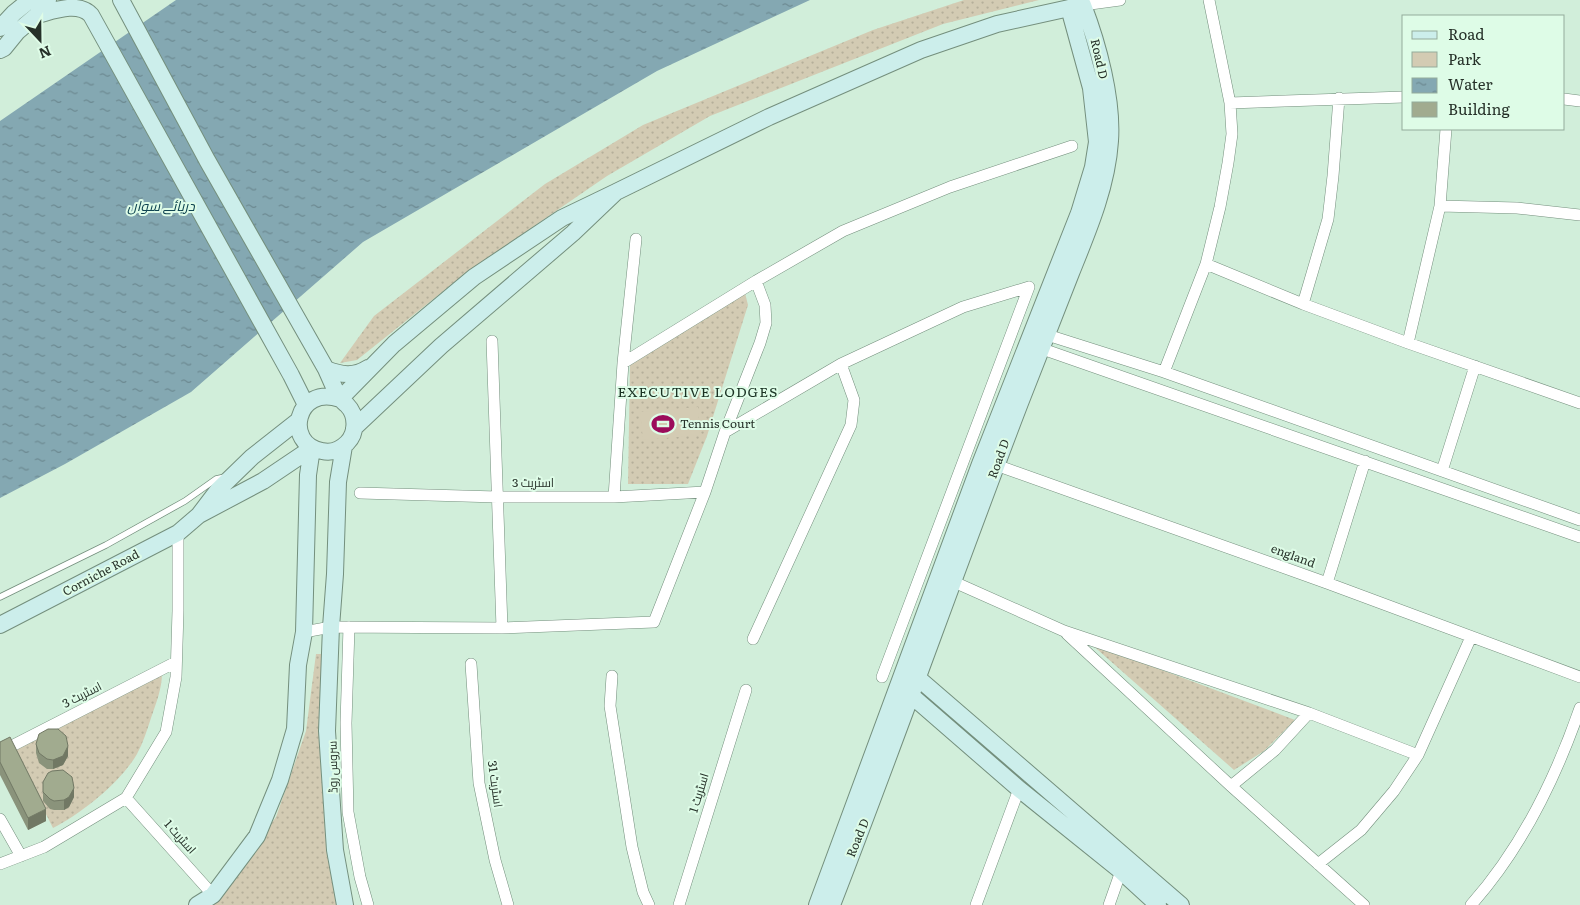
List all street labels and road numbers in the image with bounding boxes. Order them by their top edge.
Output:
street label: Road D [1087,37,1113,81]
street label: Road D [983,436,1013,481]
street label: اسٹریٹ 3 [512,473,554,491]
street label: england [1269,539,1319,572]
street label: Corniche Road [59,544,143,600]
street label: اسٹریٹ 3 [59,677,104,712]
street label: سروس روڈ [323,741,341,793]
street label: اسٹریٹ 31 [484,759,508,808]
street label: اسٹریٹ 1 [684,771,713,815]
street label: اسٹریٹ 1 [160,815,201,857]
street label: Road D [841,815,873,860]

